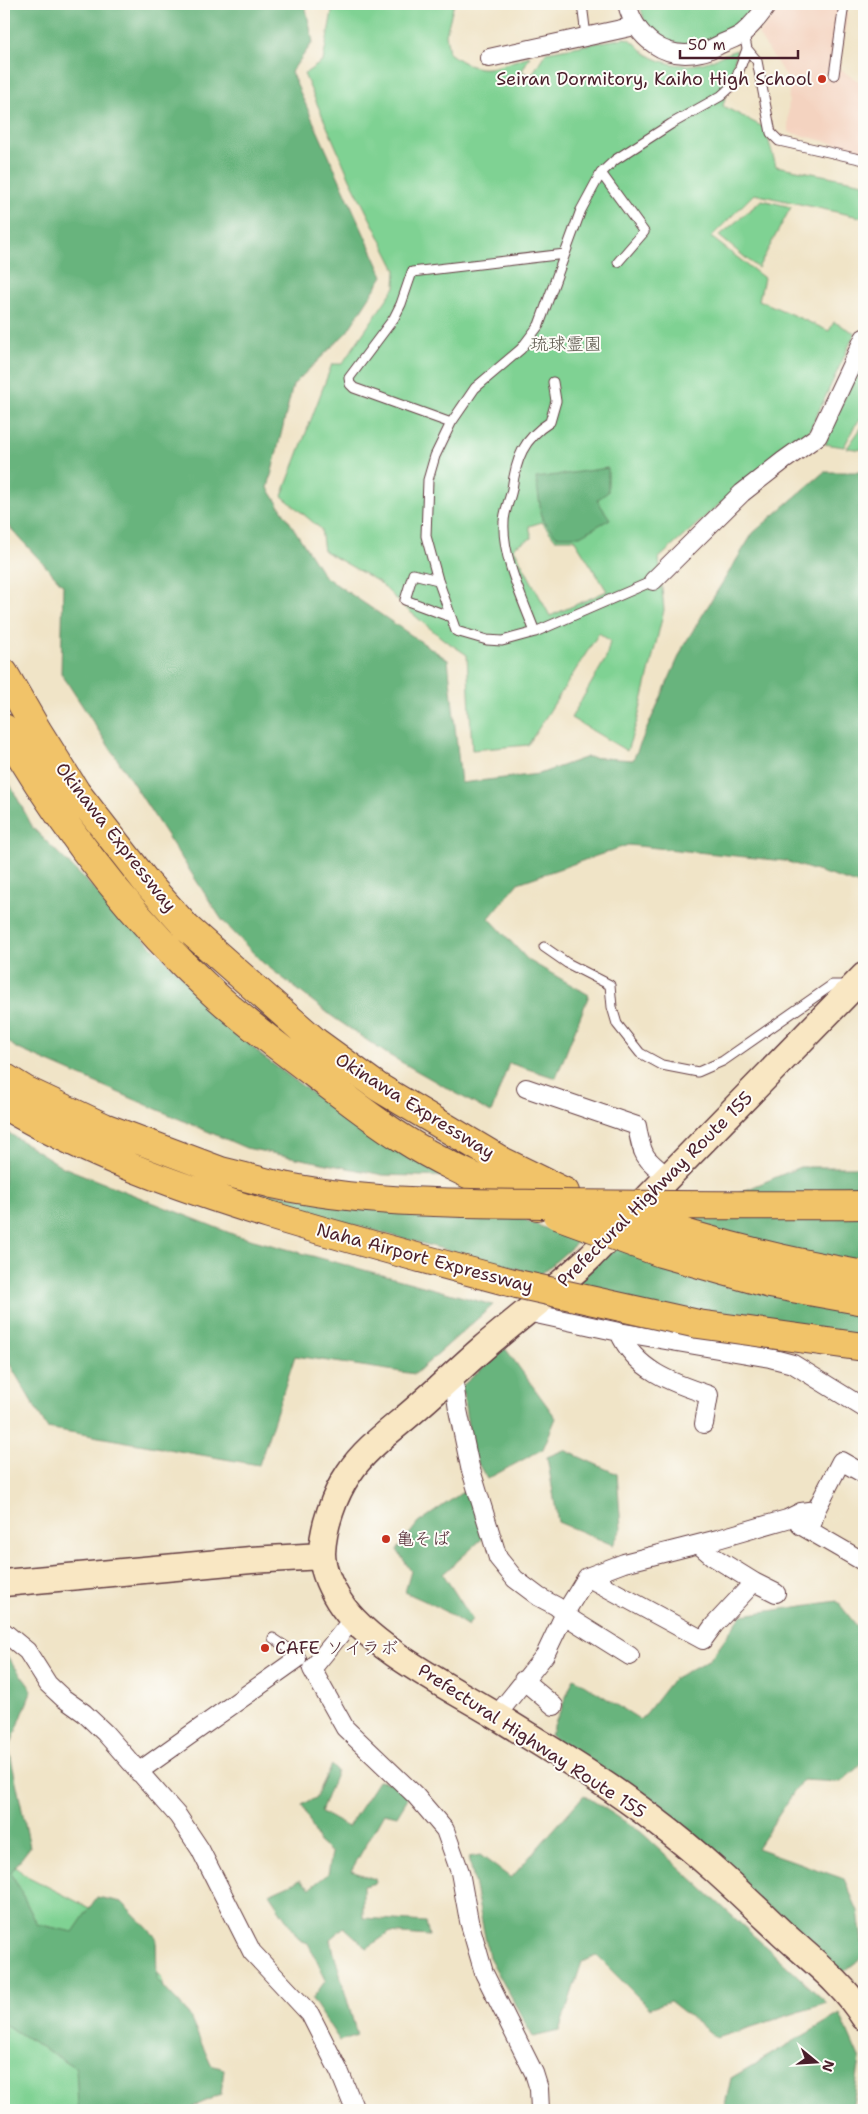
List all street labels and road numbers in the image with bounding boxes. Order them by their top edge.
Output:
street label: Okinawa Expressway [50,757,182,917]
street label: Okinawa Expressway [331,1047,499,1165]
street label: Prefectural Highway Route 155 [552,1086,758,1292]
street label: Naha Airport Expressway [314,1218,536,1298]
street label: Prefectural Highway Route 155 [413,1658,651,1824]

